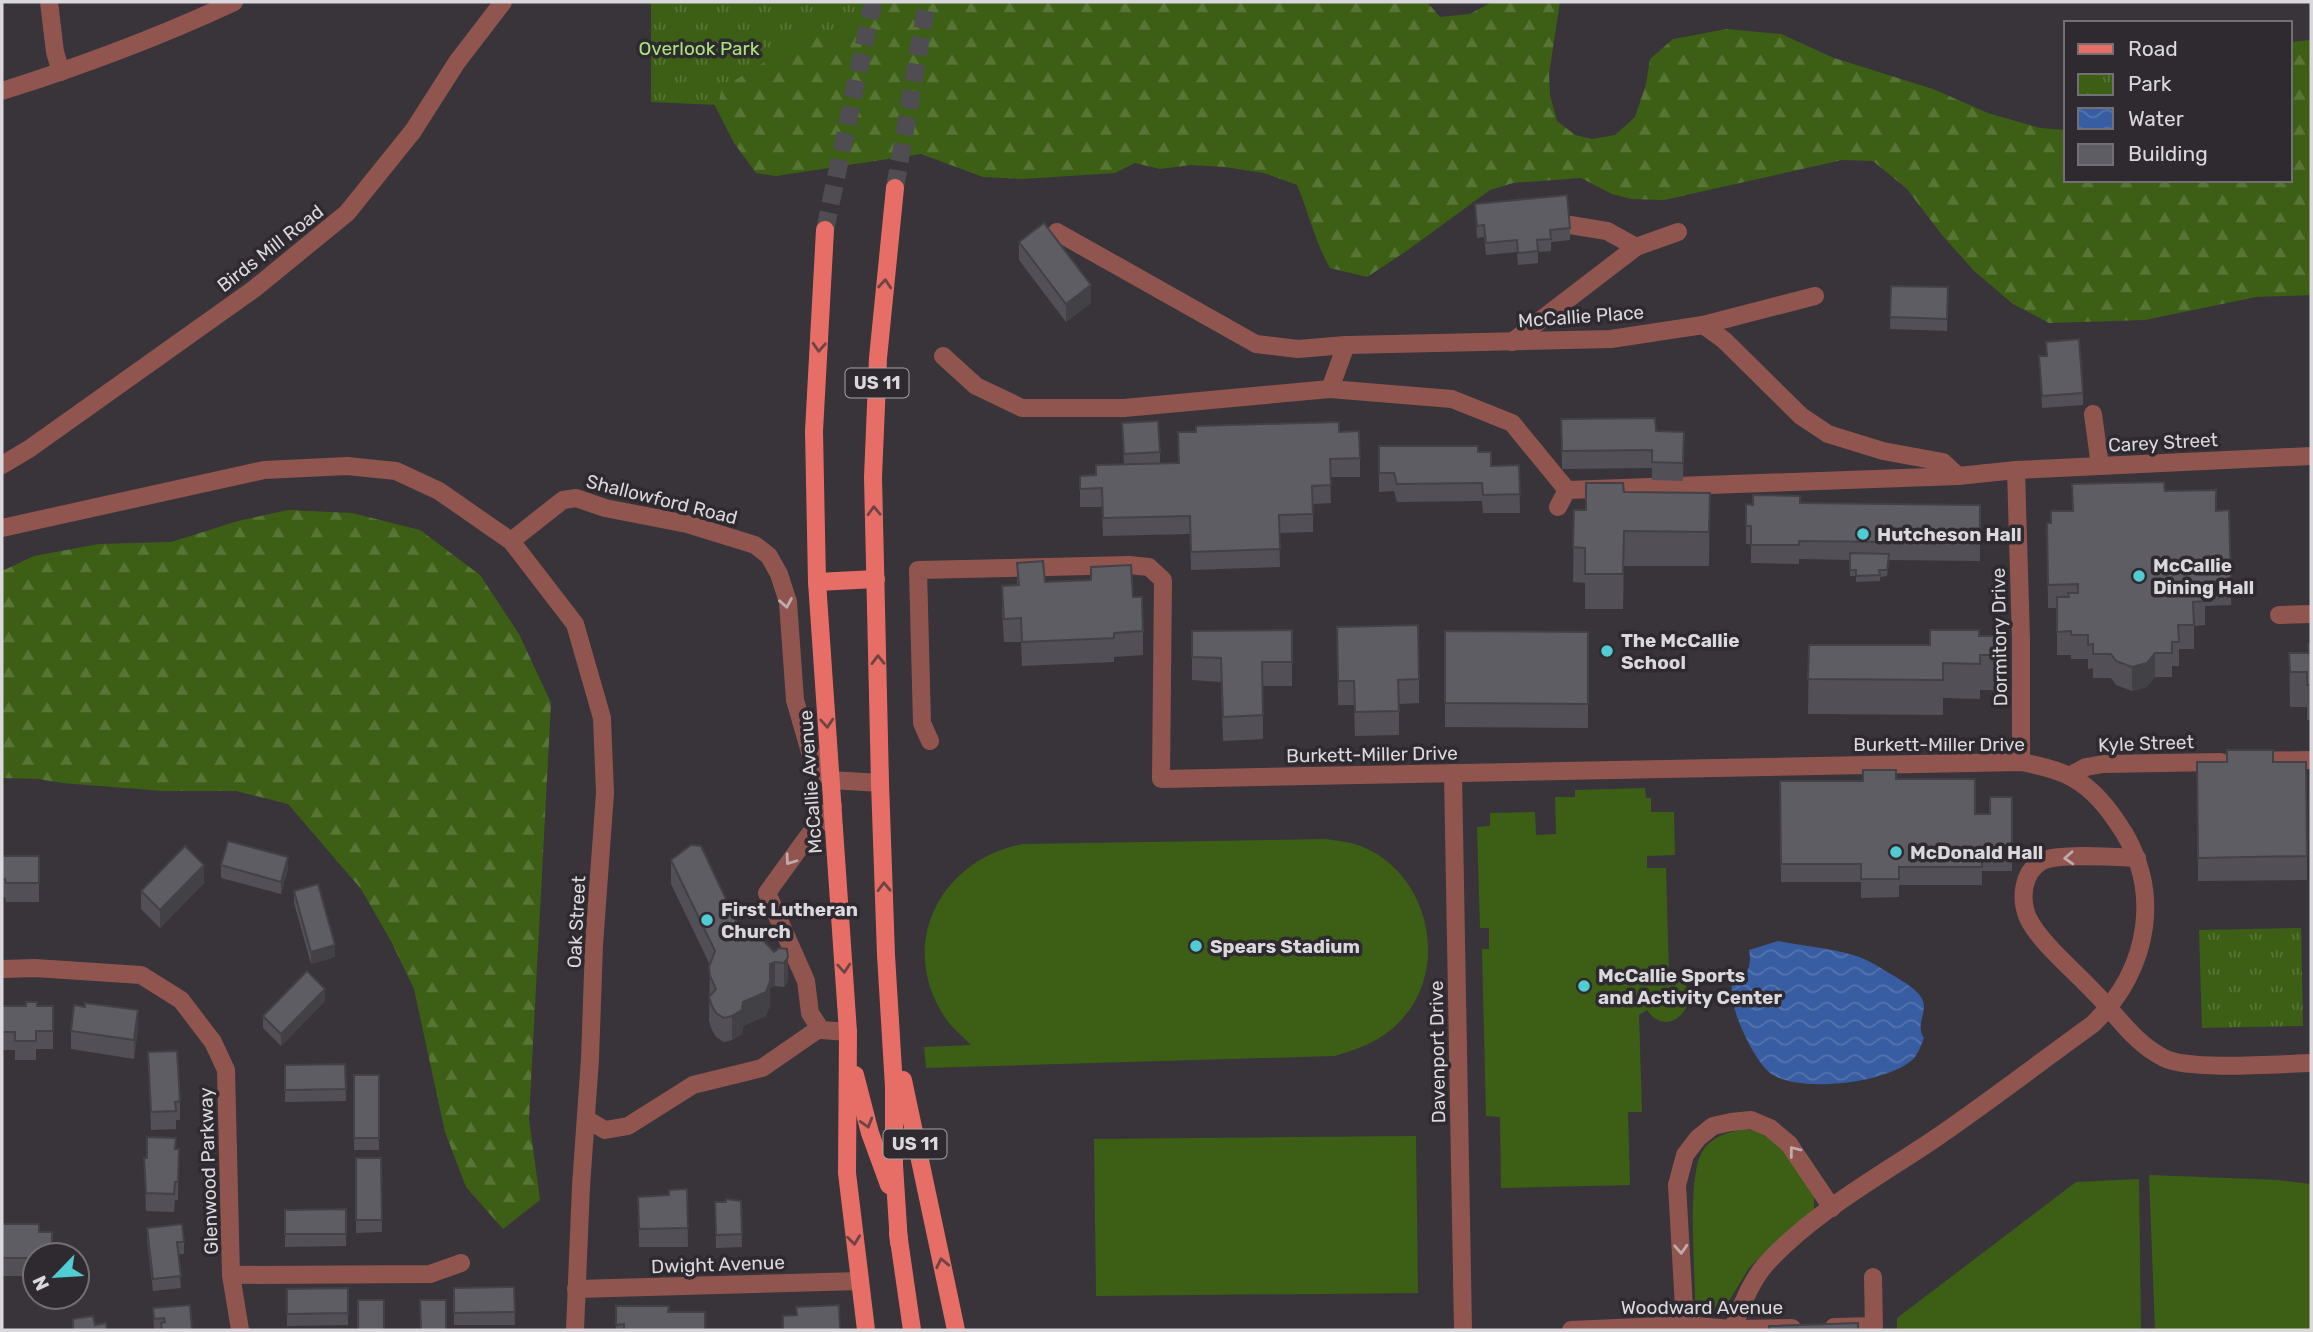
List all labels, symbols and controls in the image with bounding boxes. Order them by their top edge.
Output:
legend [2064,21,2292,182]
text: Road [2128,36,2178,61]
park label: Overlook Park [638,37,760,60]
text: Park [2128,71,2172,96]
text: Water [2128,106,2184,131]
text: Building [2128,141,2208,166]
street label: Birds Mill Road [213,200,328,297]
one-way arrow [878,278,893,290]
street label: McCallie Place [1517,301,1645,332]
one-way arrow [811,342,826,353]
road number: US 11 [846,368,908,398]
street label: Carey Street [2107,428,2219,457]
street label: Shallowford Road [584,470,740,529]
one-way arrow [866,505,881,516]
place label: Hutcheson Hall [1877,523,2022,546]
marker: Hutcheson Hall [1855,526,1871,542]
place label: McCallie Dining Hall [2153,554,2254,599]
street label: Dormitory Drive [1987,567,2012,706]
marker: McCallie Dining Hall [2131,568,2147,584]
one-way arrow [778,596,793,608]
place label: The McCallie School [1621,629,1739,674]
marker: The McCallie School [1599,643,1615,659]
one-way arrow [870,654,885,665]
street label: McCallie Avenue [794,709,827,855]
one-way arrow [819,718,834,729]
street label: Kyle Street [2098,730,2195,757]
street label: Burkett-Miller Drive [1853,733,2025,756]
street label: Burkett-Miller Drive [1286,742,1458,767]
place label: McDonald Hall [1910,841,2043,864]
marker: McDonald Hall [1888,844,1904,860]
one-way arrow [2063,850,2074,865]
one-way arrow [786,852,799,865]
street label: Oak Street [563,875,590,969]
one-way arrow [876,881,891,892]
place label: First Lutheran Church [721,898,858,943]
marker: First Lutheran Church [699,912,715,928]
place label: Spears Stadium [1210,935,1360,958]
marker: Spears Stadium [1188,938,1204,954]
one-way arrow [836,963,851,974]
place label: McCallie Sports and Activity Center [1598,964,1782,1009]
marker: McCallie Sports and Activity Center [1576,978,1592,994]
street label: Davenport Drive [1425,980,1450,1124]
street label: Glenwood Parkway [194,1087,223,1255]
one-way arrow [859,1116,874,1128]
road number: US 11 [884,1129,946,1158]
one-way arrow [1789,1147,1802,1159]
one-way arrow [847,1235,862,1246]
north arrow [21,1241,91,1311]
one-way arrow [1673,1243,1688,1254]
street label: Dwight Avenue [651,1251,785,1278]
one-way arrow [935,1257,950,1269]
text: N [28,1272,54,1294]
street label: Woodward Avenue [1621,1296,1783,1319]

